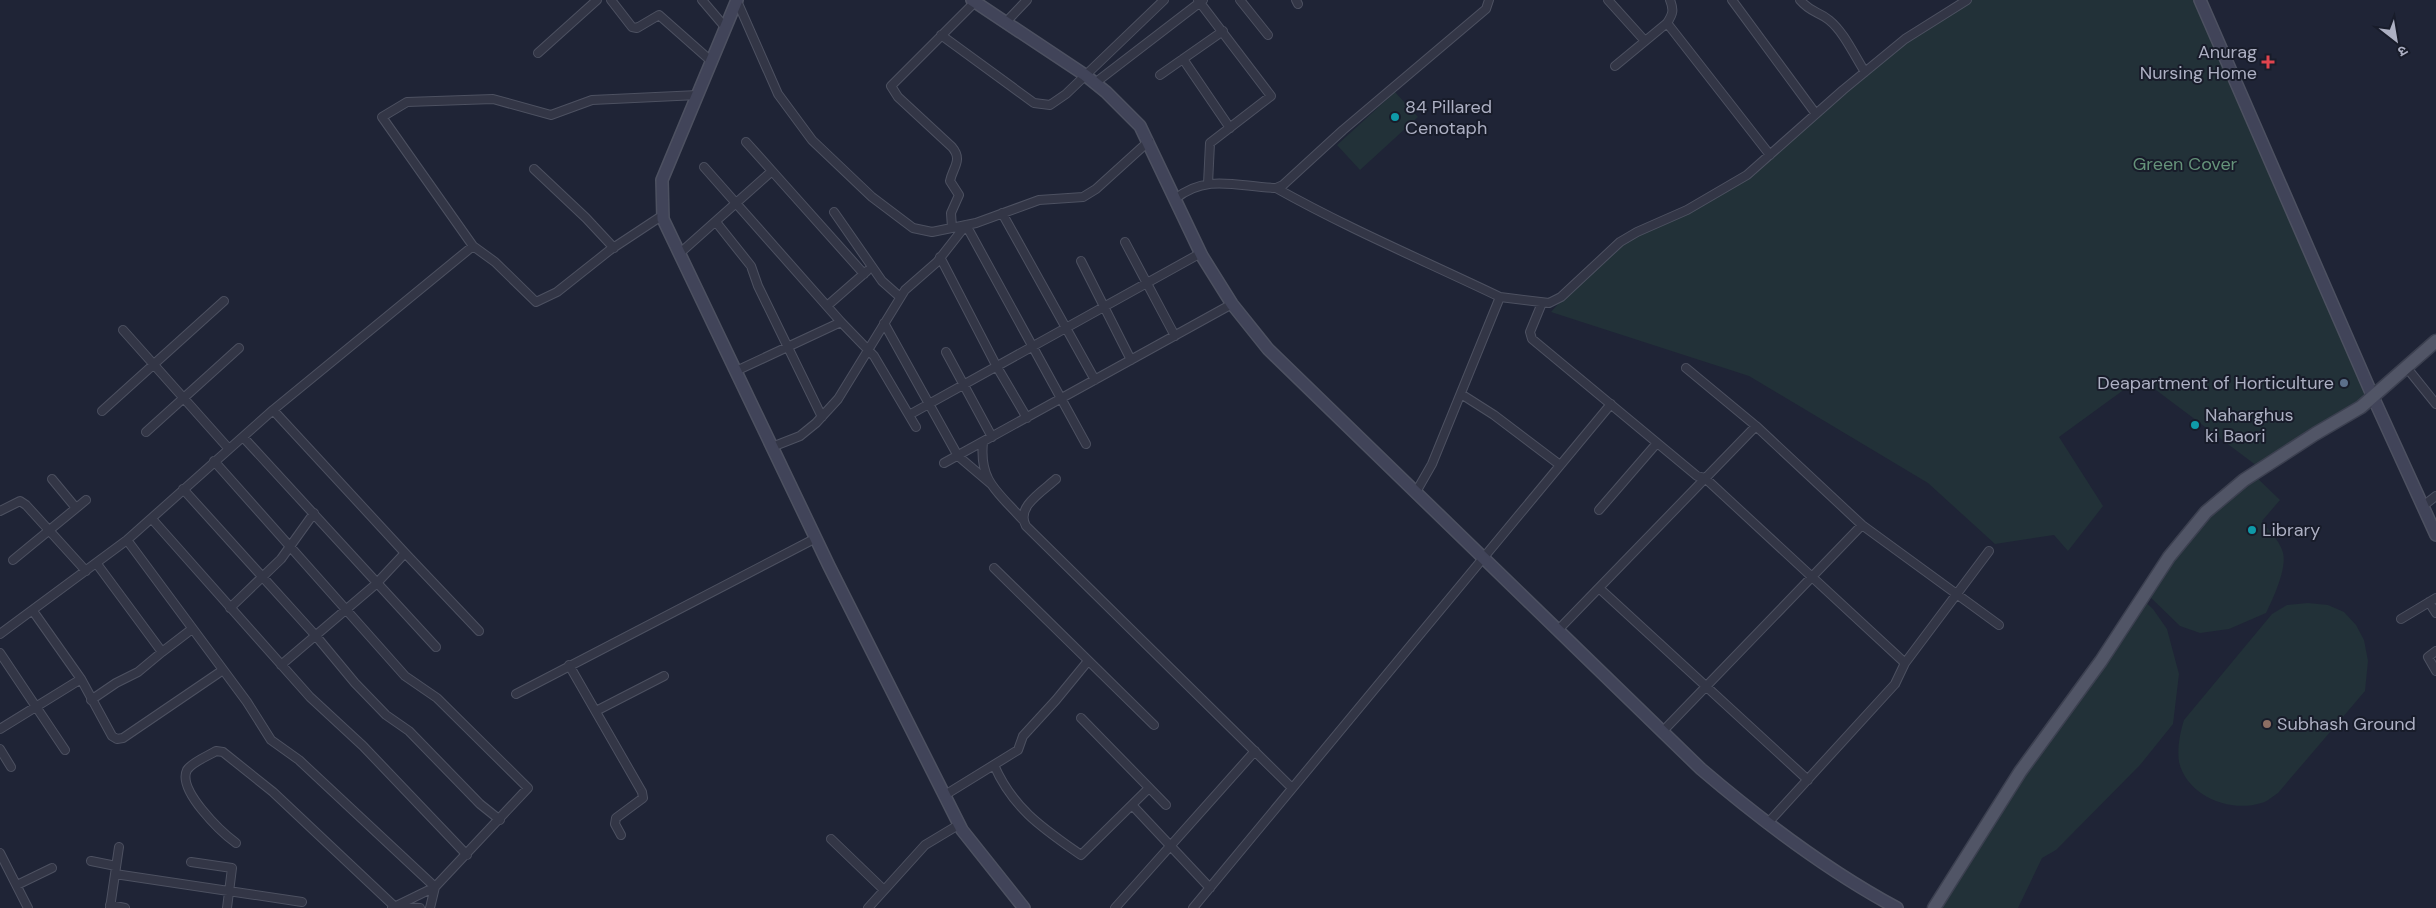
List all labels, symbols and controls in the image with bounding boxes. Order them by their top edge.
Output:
north arrow [2371,15,2421,65]
place label: Anurag Nursing Home [2140,40,2257,85]
text: उ [2394,41,2411,61]
marker: Anurag Nursing Home [2261,55,2275,69]
place label: 84 Pillared Cenotaph [1405,95,1492,140]
marker: 84 Pillared Cenotaph [1389,111,1401,123]
park label: Green Cover [2133,152,2238,176]
place label: Deapartment of Horticulture [2097,371,2334,395]
marker: Deapartment of Horticulture [2338,377,2350,389]
place label: Naharghus ki Baori [2205,403,2294,448]
marker: Naharghus ki Baori [2189,419,2201,431]
place label: Library [2262,518,2320,542]
marker: Library [2246,524,2258,536]
place label: Subhash Ground [2277,712,2416,736]
marker: Subhash Ground [2261,718,2273,730]

